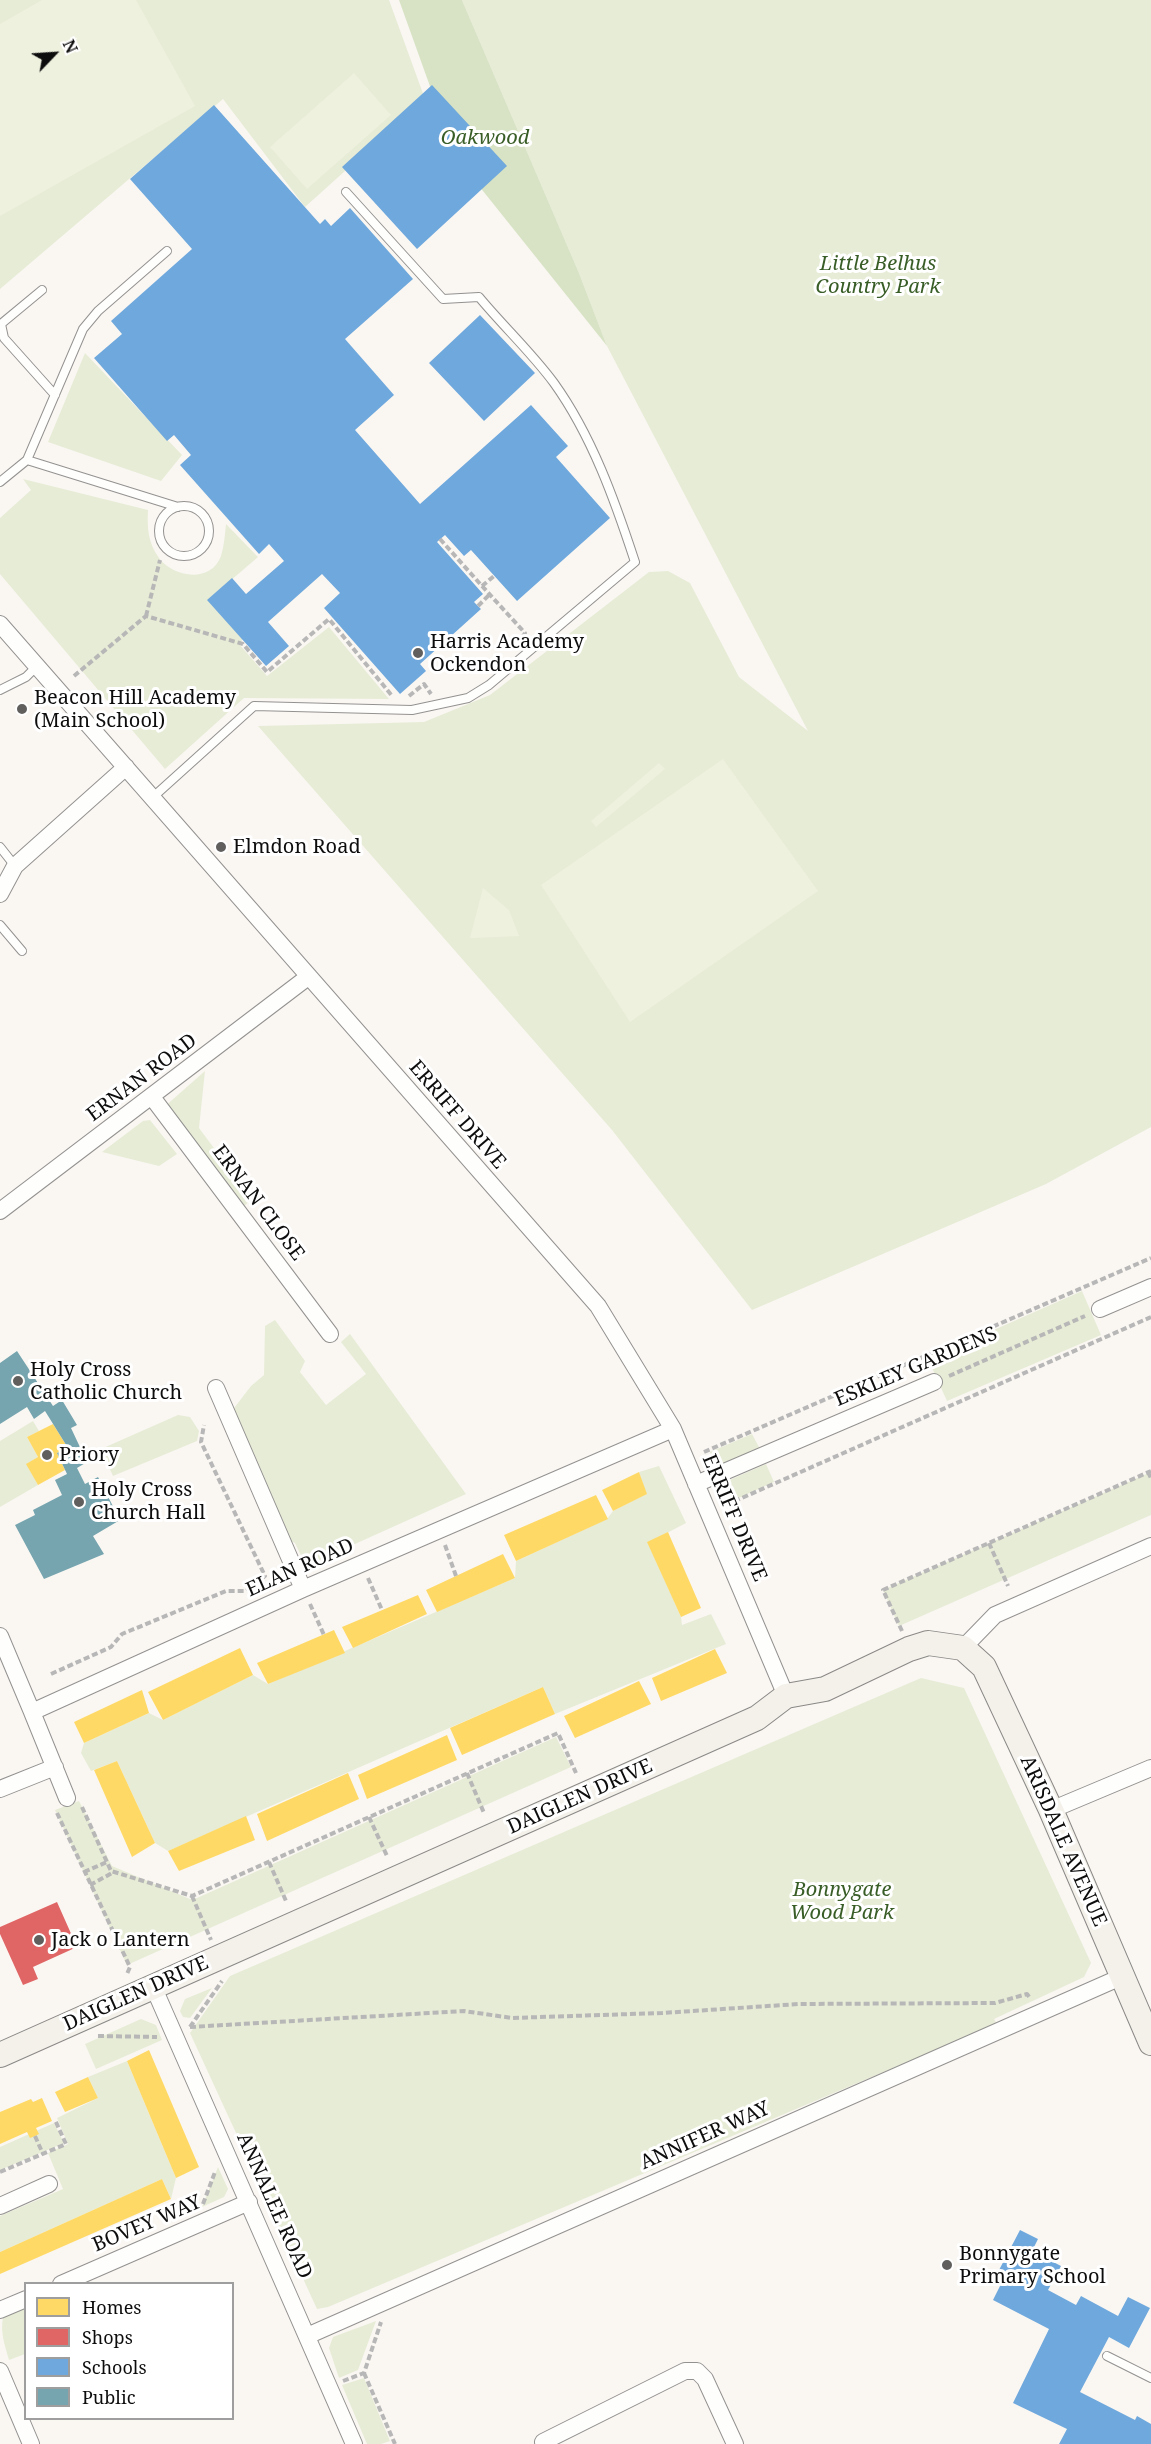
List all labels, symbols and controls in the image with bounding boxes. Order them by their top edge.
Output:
north arrow [24,24,84,84]
text: N [58,36,83,57]
park label: Oakwood [441,126,529,150]
park label: Little Belhus Country Park [815,252,941,299]
place label: Harris Academy Ockendon [430,630,584,677]
marker: Harris Academy Ockendon [411,646,425,660]
place label: Beacon Hill Academy (Main School) [34,686,236,733]
marker: Beacon Hill Academy (Main School) [15,702,29,716]
place label: Elmdon Road [233,835,361,859]
marker: Elmdon Road [214,840,228,854]
street label: ERNAN ROAD [82,1029,202,1127]
street label: ERRIFF DRIVE [403,1056,511,1174]
street label: ERNAN CLOSE [207,1141,309,1265]
street label: ESKLEY GARDENS [831,1322,1001,1412]
place label: Holy Cross Catholic Church [30,1358,182,1405]
marker: Holy Cross Catholic Church [11,1374,25,1388]
place label: Priory [59,1443,119,1467]
marker: Priory [40,1448,54,1462]
street label: ERRIFF DRIVE [696,1451,772,1585]
place label: Holy Cross Church Hall [91,1478,205,1525]
marker: Holy Cross Church Hall [72,1495,86,1509]
street label: ELAN ROAD [242,1534,358,1602]
street label: ARISDALE AVENUE [1015,1752,1111,1930]
street label: DAIGLEN DRIVE [504,1754,656,1840]
park label: Bonnygate Wood Park [790,1878,894,1925]
place label: Jack o Lantern [51,1928,190,1952]
marker: Jack o Lantern [32,1933,46,1947]
street label: DAIGLEN DRIVE [60,1951,212,2037]
street label: ANNIFER WAY [636,2097,774,2175]
street label: ANNALEE ROAD [231,2129,317,2283]
street label: BOVEY WAY [89,2190,205,2258]
place label: Bonnygate Primary School [959,2242,1106,2289]
marker: Bonnygate Primary School [940,2258,954,2272]
legend [24,2282,234,2420]
text: Homes [82,2295,141,2319]
text: Shops [82,2325,133,2349]
text: Schools [82,2355,147,2379]
text: Public [82,2385,136,2409]

